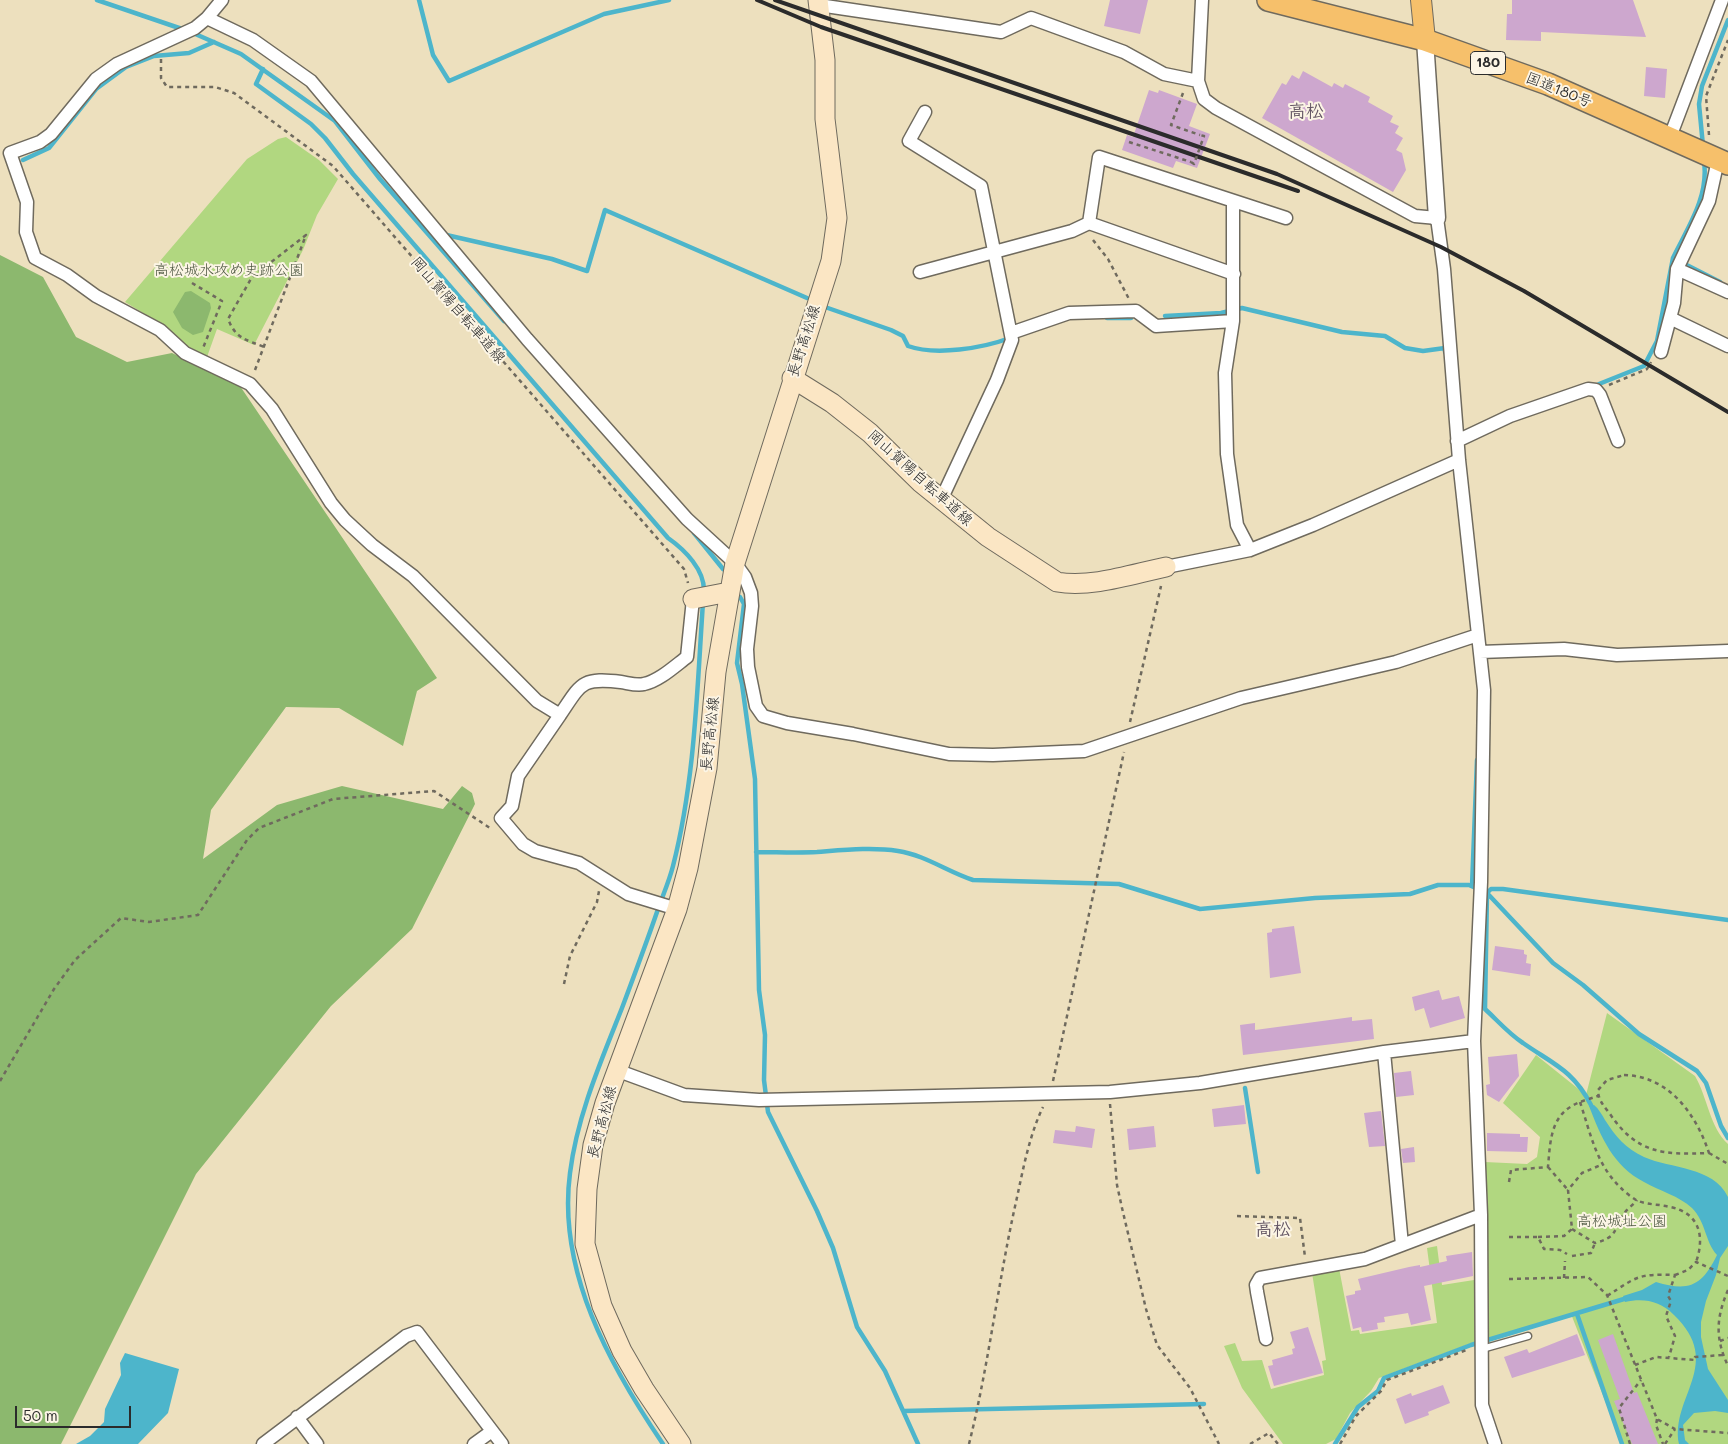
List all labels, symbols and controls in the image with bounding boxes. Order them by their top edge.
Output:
road number: 180 [1470,52,1506,74]
street label: 国道180号 [1523,69,1595,111]
district label: 高松 [1288,100,1324,122]
street label: 岡山賀陽自転車道線 [407,253,509,367]
park label: 高松城水攻め史跡公園 [154,261,304,279]
street label: 長野高松線 [784,303,824,379]
street label: 岡山賀陽自転車道線 [864,426,976,530]
street label: 長野高松線 [697,696,723,772]
street label: 長野高松線 [584,1083,620,1161]
park label: 高松城址公園 [1577,1212,1667,1230]
district label: 高松 [1255,1218,1291,1240]
scale bar [18,1396,134,1428]
text: 50 m [23,1405,58,1425]

